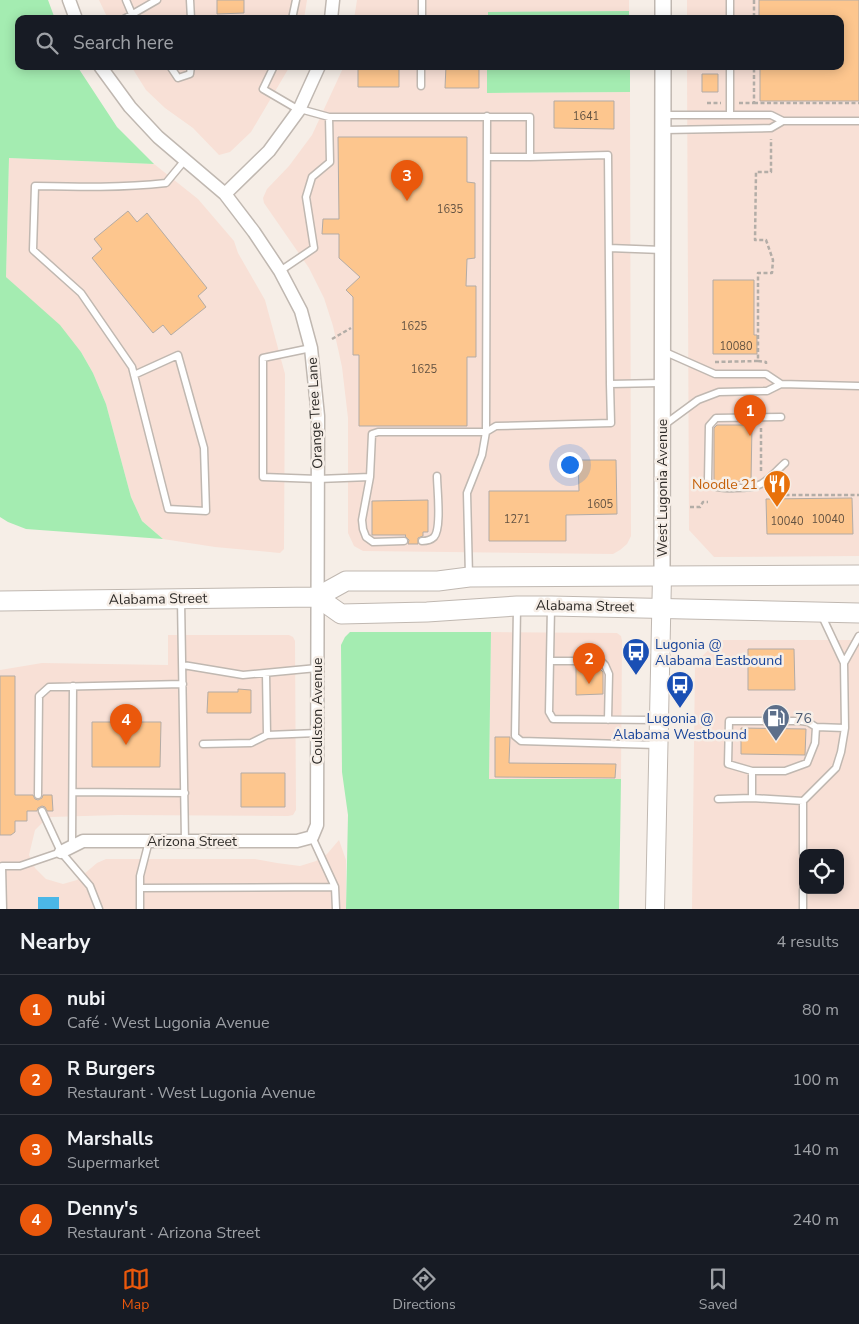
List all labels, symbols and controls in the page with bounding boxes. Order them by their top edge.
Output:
search box [15,15,844,70]
icon: search [33,29,61,57]
text: Search here [73,30,174,56]
house number: 1641 [573,109,599,124]
pin: 3 [391,160,423,201]
house number: 1635 [437,202,464,217]
house number: 1625 [401,319,428,334]
house number: 10080 [720,339,753,354]
street label: Orange Tree Lane [303,357,327,469]
house number: 1625 [411,362,438,377]
pin: 1 [734,395,766,436]
street label: West Lugonia Avenue [653,419,672,557]
your location [557,452,583,478]
restaurant icon: Noodle 21 [762,469,792,508]
place label: Noodle 21 [692,475,758,494]
house number: 1605 [587,497,614,512]
house number: 1271 [504,512,530,527]
house number: 10040 [812,512,845,527]
house number: 10040 [771,514,804,529]
street label: Alabama Street [109,589,208,609]
street label: Alabama Street [536,596,635,616]
place label: Lugonia @ Alabama Eastbound [655,635,782,670]
bus stop icon: Lugonia @ Alabama Eastbound [621,637,651,676]
pin: 2 [573,643,605,684]
street label: Coulston Avenue [308,657,327,765]
bus stop icon: Lugonia @ Alabama Westbound [665,670,695,709]
fuel station icon: 76 [761,703,791,742]
pin: 4 [110,704,142,745]
place label: Lugonia @ Alabama Westbound [613,709,747,744]
place label: 76 [795,709,812,728]
street label: Arizona Street [147,832,237,851]
map controls [799,849,844,894]
button: locate [799,849,844,894]
text: Nearby [20,928,90,956]
text: 4 results [777,931,839,953]
text: nubi [67,986,105,1012]
text: 1 [31,999,41,1021]
text: 80 m [802,999,839,1021]
text: Café · West Lugonia Avenue [67,1012,270,1034]
text: R Burgers [67,1056,155,1082]
text: 2 [31,1069,41,1091]
text: 100 m [792,1069,839,1091]
text: Restaurant · West Lugonia Avenue [67,1082,316,1104]
text: Marshalls [67,1126,153,1152]
text: 3 [31,1139,41,1161]
text: 140 m [792,1139,839,1161]
text: Supermarket [67,1152,159,1174]
text: Denny's [67,1196,138,1222]
text: 4 [31,1209,41,1231]
text: 240 m [792,1209,839,1231]
text: Restaurant · Arizona Street [67,1222,260,1244]
tab: Map [122,1265,150,1314]
tab: Directions [393,1265,456,1314]
tab: Saved [699,1265,737,1314]

